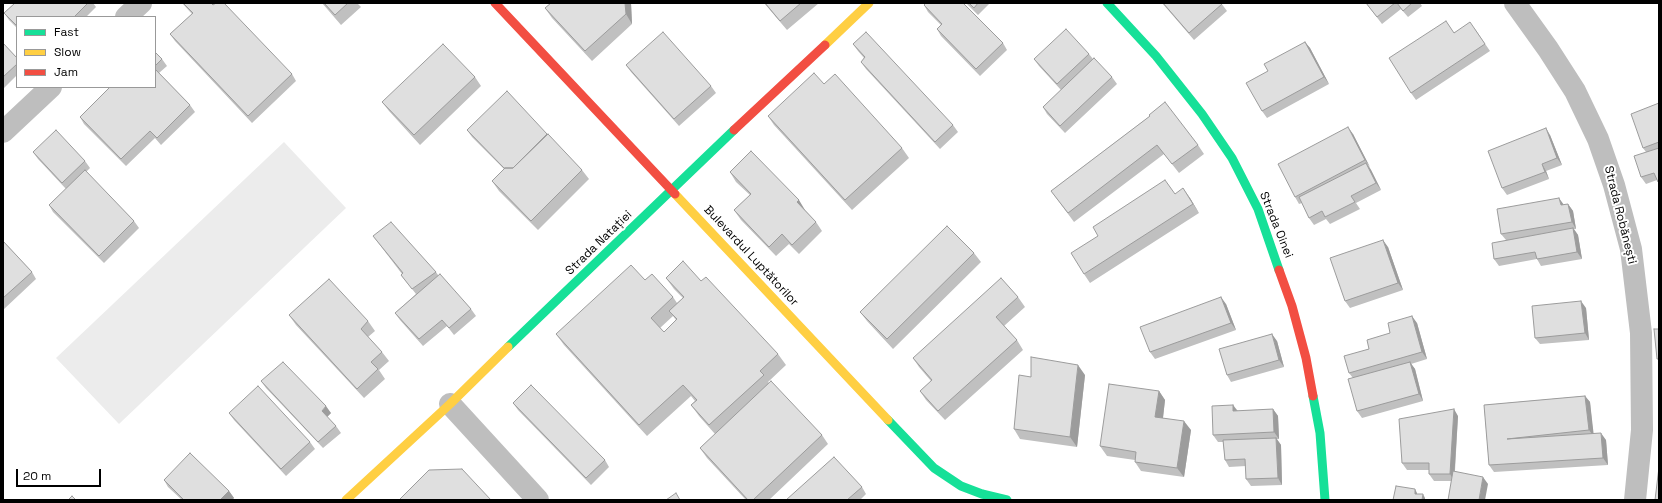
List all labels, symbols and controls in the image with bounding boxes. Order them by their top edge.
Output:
legend [16,16,156,88]
text: Fast [54,24,79,40]
text: Slow [54,44,81,60]
text: Jam [54,64,78,80]
street label: Strada Robănești [1601,165,1639,265]
street label: Strada Oinei [1256,190,1296,260]
street label: Bulevardul Luptătorilor [701,203,801,309]
street label: Strada Natației [563,208,635,278]
scale bar [18,461,103,487]
text: 20 m [23,468,51,484]

